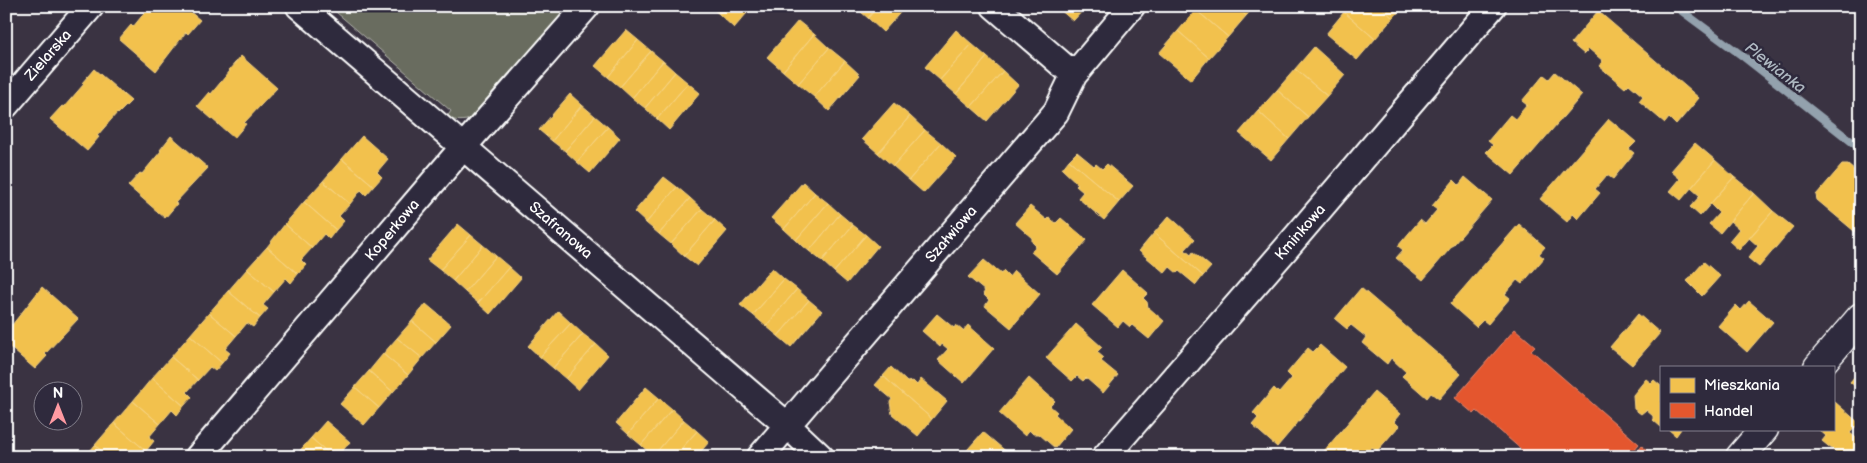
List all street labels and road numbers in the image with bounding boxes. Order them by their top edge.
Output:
street label: Zielarska [20,26,76,86]
street label: Koperkowa [361,195,424,265]
street label: Szafranowa [525,198,596,263]
street label: Kminkowa [1271,200,1330,264]
street label: Szałwiowa [921,202,981,267]

